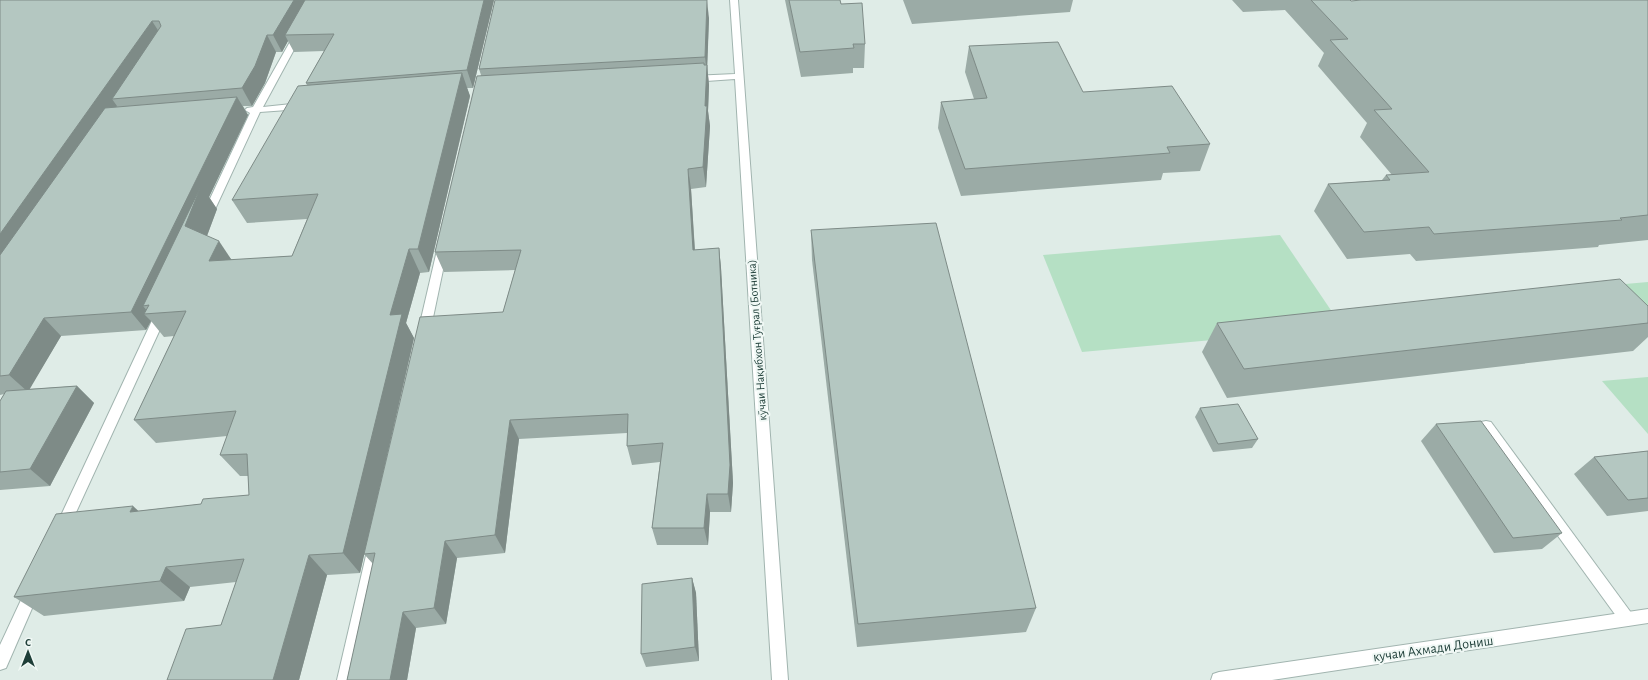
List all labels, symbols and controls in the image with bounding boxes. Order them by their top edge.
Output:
street label: кӯчаи Нақибхон Туғрал (Ботника) [745,259,770,421]
north arrow [8,632,48,672]
street label: кучаи Ахмади Дониш [1372,634,1494,664]
text: С [25,637,31,648]

